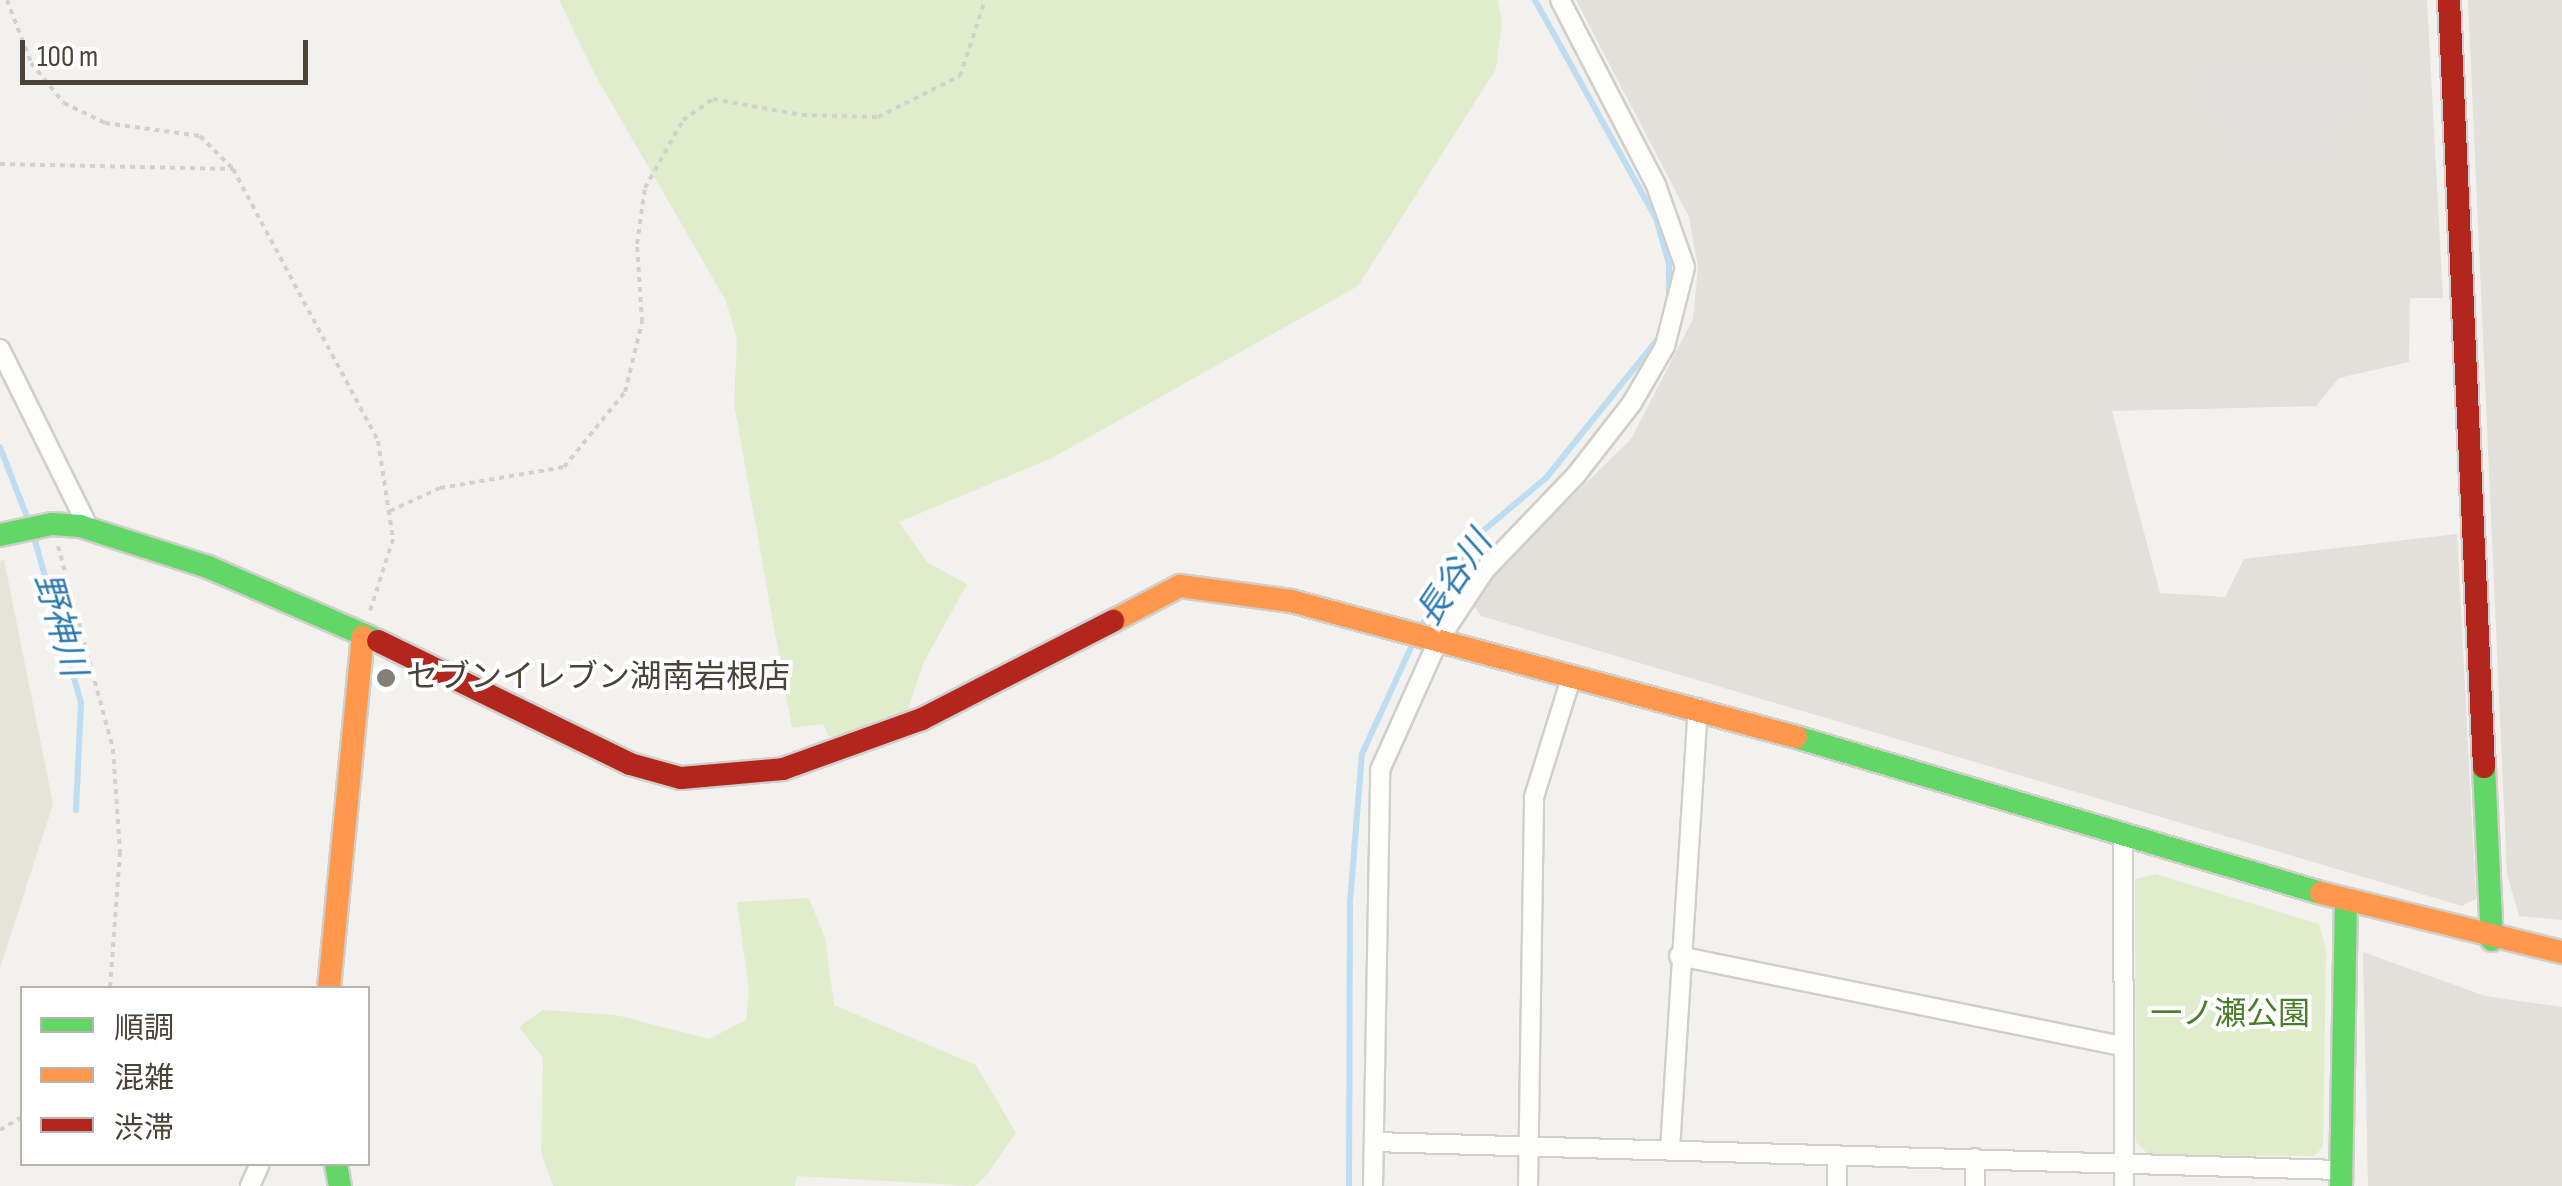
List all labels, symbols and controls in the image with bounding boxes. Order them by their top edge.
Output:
scale bar [25,20,312,82]
text: 100 m [37,39,98,75]
water label: 長谷川 [1408,524,1502,634]
water label: 野神川 [24,569,94,681]
place label: セブンイレブン湖南岩根店 [406,659,790,697]
marker: セブンイレブン湖南岩根店 [375,667,397,689]
legend [20,986,370,1166]
park label: 一ノ瀬公園 [2150,996,2310,1034]
text: 順調 [114,1011,174,1047]
text: 混雑 [114,1061,174,1097]
text: 渋滞 [114,1111,174,1147]

